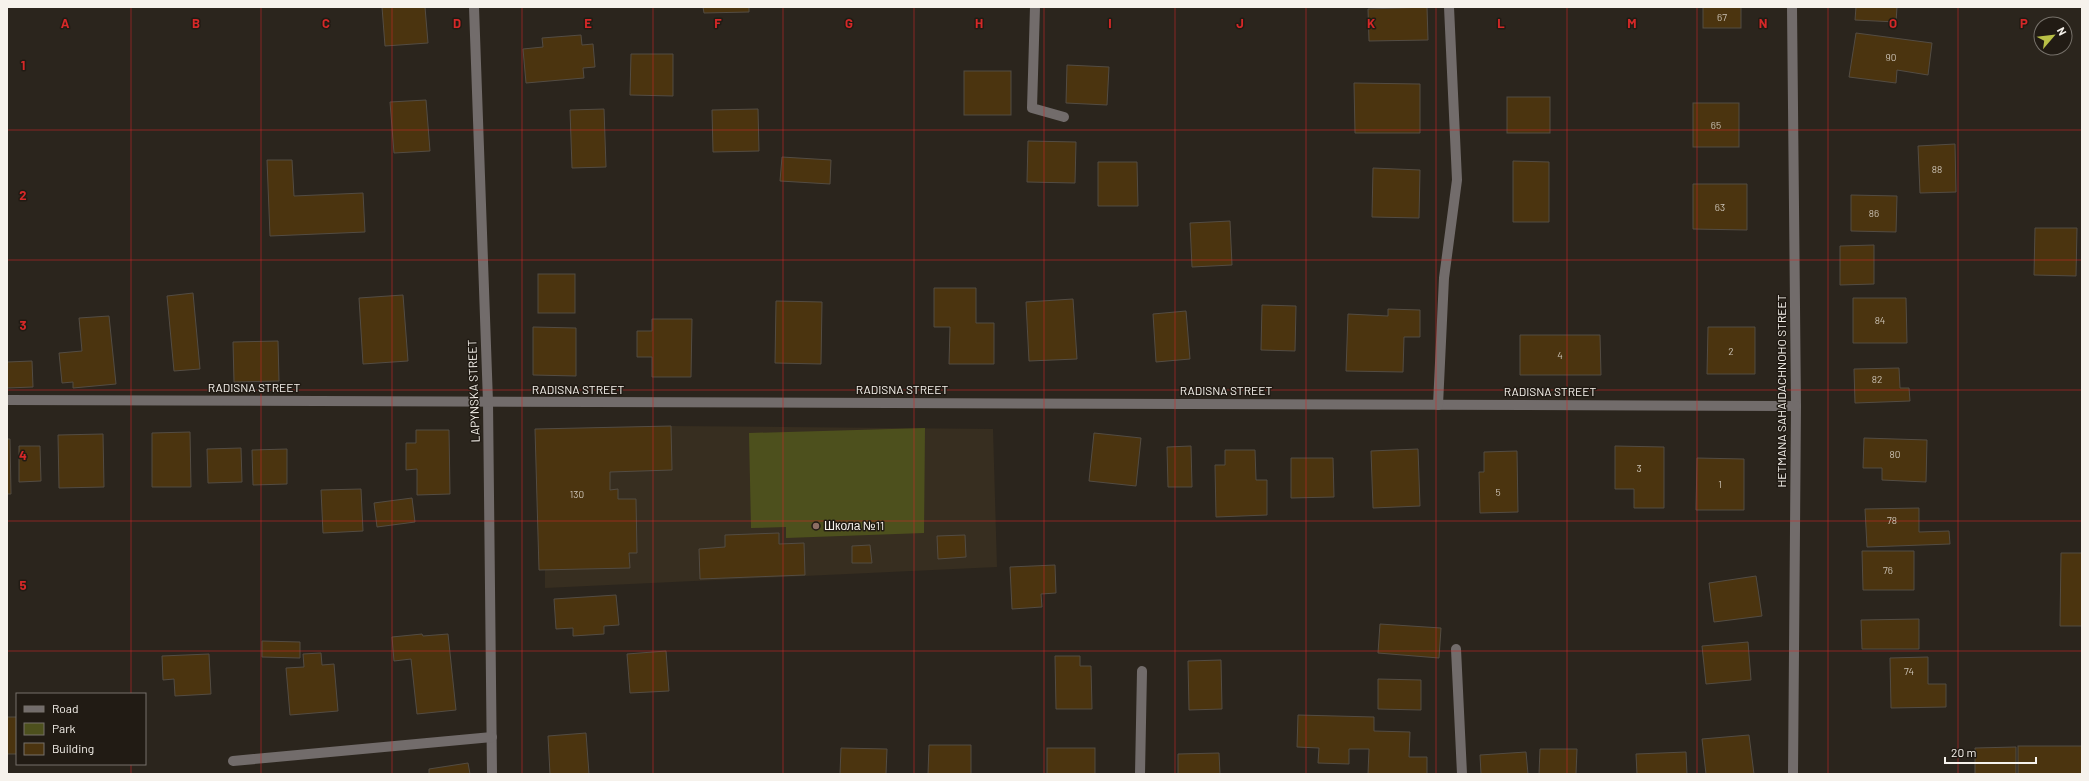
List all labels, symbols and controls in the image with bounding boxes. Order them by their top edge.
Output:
house number: 67 [1717,11,1727,23]
text: A [61,15,70,31]
text: B [192,15,200,31]
text: C [322,15,330,31]
text: D [453,15,461,31]
text: E [584,15,592,31]
text: F [714,15,722,31]
text: G [845,15,853,31]
text: H [975,15,983,31]
text: I [1108,15,1112,31]
text: J [1236,15,1244,31]
text: K [1367,15,1375,31]
text: L [1497,15,1505,31]
text: M [1627,15,1637,31]
text: N [1759,15,1767,31]
text: O [1889,15,1897,31]
text: P [2020,15,2028,31]
north arrow [2033,16,2073,56]
text: N [2055,25,2070,37]
house number: 90 [1886,51,1896,63]
text: 1 [21,57,25,73]
house number: 65 [1711,119,1721,131]
house number: 88 [1932,163,1942,175]
text: 2 [19,187,27,203]
house number: 63 [1715,201,1725,213]
house number: 86 [1869,207,1879,219]
street label: HETMANA SAHAIDACHNOHO STREET [1774,294,1788,488]
house number: 84 [1875,314,1885,326]
text: 3 [19,317,27,333]
street label: LAPYNSKA STREET [464,339,482,443]
house number: 2 [1728,345,1734,357]
house number: 4 [1557,349,1563,361]
house number: 82 [1872,373,1882,385]
street label: RADISNA STREET [208,380,301,394]
street label: RADISNA STREET [532,382,625,396]
street label: RADISNA STREET [856,382,949,396]
street label: RADISNA STREET [1180,383,1273,397]
street label: RADISNA STREET [1504,384,1597,398]
text: 4 [19,447,27,463]
house number: 80 [1890,448,1900,460]
house number: 3 [1636,462,1642,474]
house number: 1 [1718,478,1722,490]
house number: 5 [1495,486,1501,498]
house number: 130 [570,488,584,500]
house number: 78 [1887,514,1897,526]
place label: Школа №11 [824,518,884,532]
marker: Школа №11 [811,521,821,531]
house number: 76 [1883,564,1893,576]
text: 5 [19,577,27,593]
house number: 74 [1904,665,1914,677]
legend [16,693,146,765]
text: Road [52,701,79,715]
text: Park [52,721,76,735]
scale bar [1945,739,2036,765]
text: Building [52,741,94,755]
text: 20 m [1951,745,1977,759]

